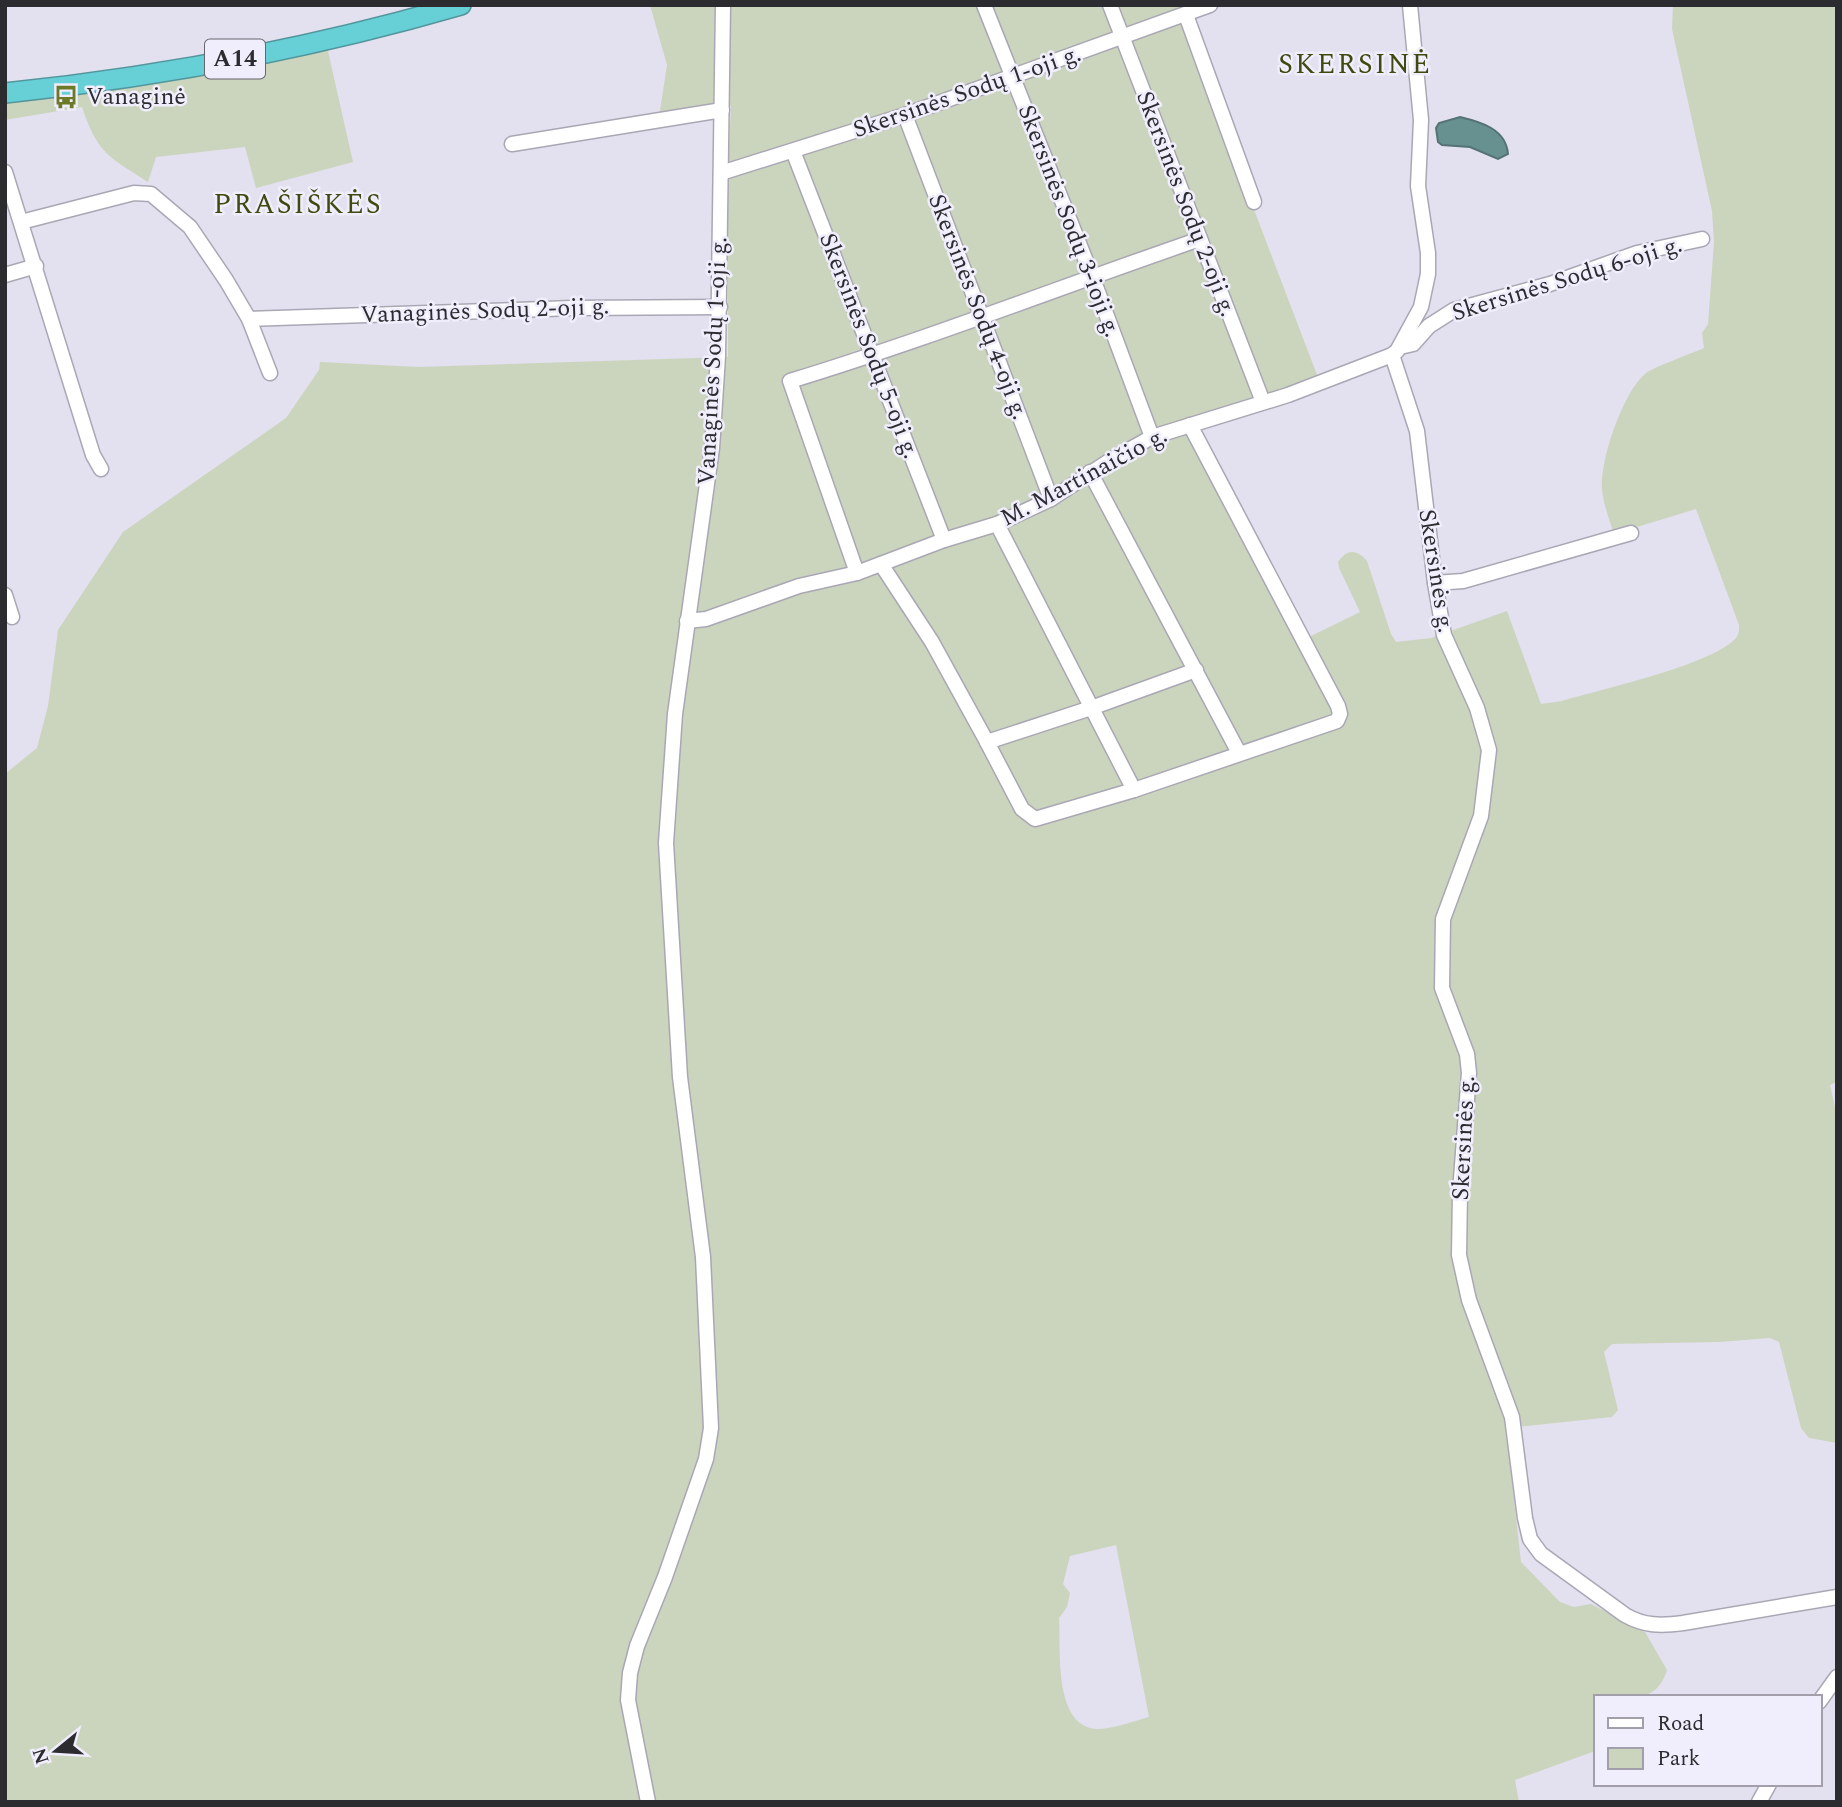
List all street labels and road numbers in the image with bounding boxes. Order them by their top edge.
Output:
street label: Skersinės Sodų 1-oji g. [848,36,1086,148]
road number: A14 [205,40,265,78]
street label: Skersinės Sodų 2-oji g. [1126,86,1246,322]
street label: Skersinės Sodų 3-ioji g. [1008,99,1130,343]
street label: Skersinės Sodų 4-oji g. [918,189,1038,425]
street label: Skersinės Sodų 6-oji g. [1447,227,1687,331]
street label: Skersinės Sodų 5-oji g. [809,228,929,464]
street label: Vanaginės Sodų 1-oji g. [689,236,737,486]
street label: Vanaginės Sodų 2-oji g. [360,289,610,333]
street label: M. Martinaičio g. [994,418,1174,536]
street label: Skersinės g. [1408,507,1464,635]
street label: Skersinės g. [1443,1075,1485,1201]

